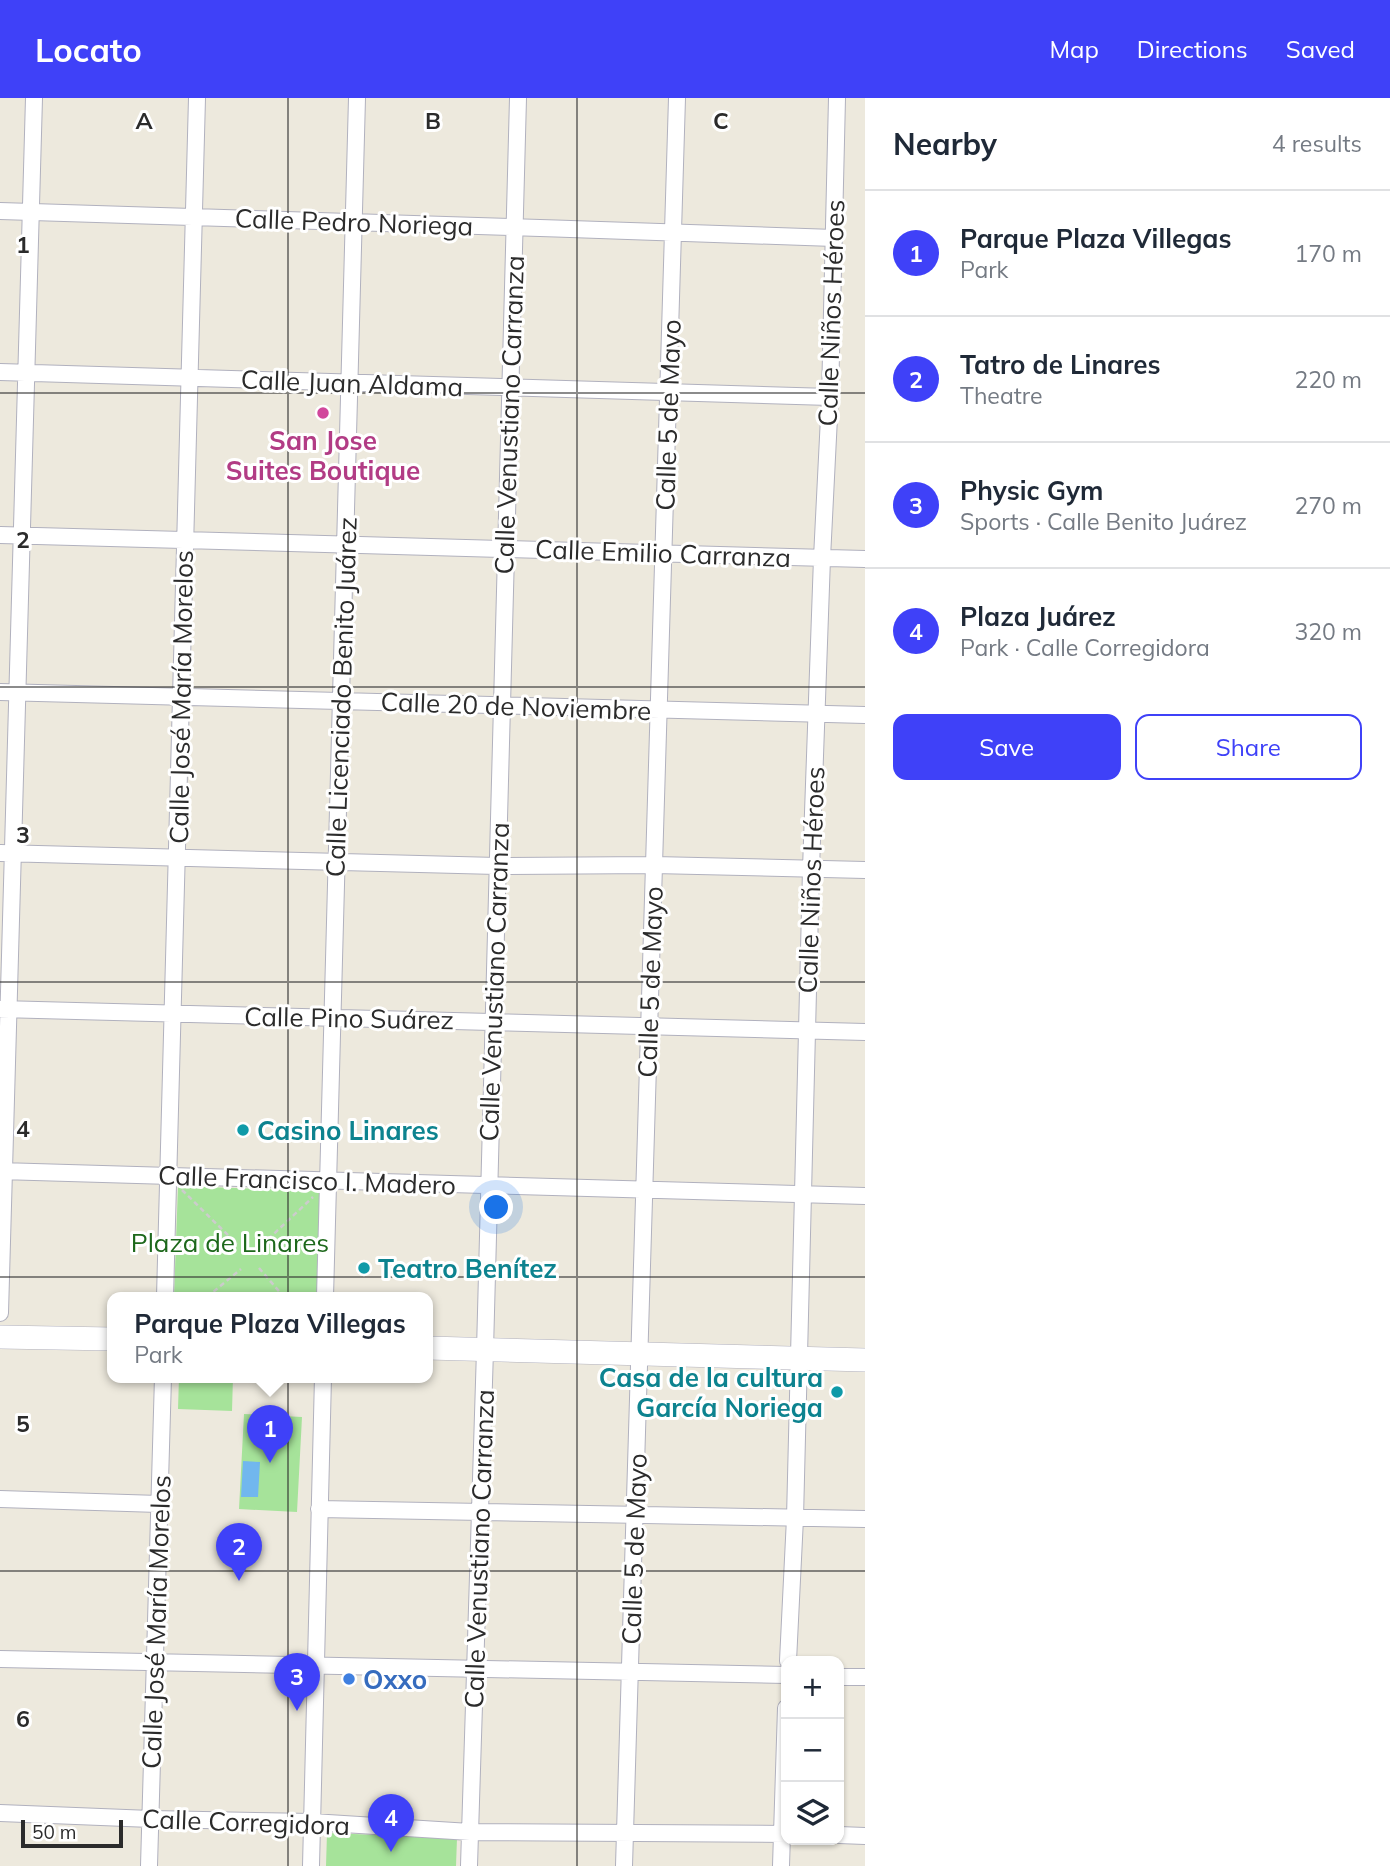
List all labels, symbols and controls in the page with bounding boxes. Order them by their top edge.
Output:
text: Locato [35,29,142,70]
text: Map [1049,34,1099,64]
text: Directions [1137,34,1248,64]
text: Saved [1286,34,1355,64]
text: A [135,106,153,135]
text: B [425,106,441,135]
text: C [713,106,729,135]
text: Nearby [893,125,997,163]
text: 4 results [1272,129,1362,158]
street label: Calle Niños Héroes [811,199,851,427]
street label: Calle Pedro Noriega [234,201,474,243]
text: Parque Plaza Villegas [960,222,1232,255]
text: 1 [16,230,30,259]
text: 1 [909,239,923,268]
text: 170 m [1294,239,1362,268]
street label: Calle Venustiano Carranza [487,255,531,575]
text: Park [960,255,1008,284]
street label: Calle 5 de Mayo [648,319,688,511]
text: Tatro de Linares [960,348,1161,381]
street label: Calle Juan Aldama [240,363,464,403]
text: 2 [909,365,923,394]
text: 220 m [1294,365,1362,394]
text: Theatre [960,381,1042,410]
marker: San Jose Suites Boutique [315,405,331,421]
place label: San Jose Suites Boutique [226,424,420,487]
text: Physic Gym [960,474,1104,507]
text: 3 [909,491,923,520]
text: 270 m [1294,491,1362,520]
text: Sports · Calle Benito Juárez [960,507,1247,536]
street label: Calle Licenciado Benito Juárez [318,516,364,878]
text: 2 [16,525,30,554]
street label: Calle Emilio Carranza [534,532,792,574]
street label: Calle José María Morelos [162,550,200,844]
text: Plaza Juárez [960,600,1116,633]
text: 4 [909,617,923,646]
text: 320 m [1294,617,1362,646]
text: Park · Calle Corregidora [960,633,1210,662]
street label: Calle 20 de Noviembre [380,685,652,727]
button: Save [893,714,1121,780]
button: Share [1135,714,1362,780]
street label: Calle Niños Héroes [791,766,831,994]
text: 3 [16,820,30,849]
street label: Calle Venustiano Carranza [472,822,516,1142]
street label: Calle 5 de Mayo [630,886,670,1078]
street label: Calle Pino Suárez [244,1000,454,1036]
text: 4 [16,1114,30,1143]
place label: Casino Linares [257,1114,439,1147]
marker: Casino Linares [235,1122,251,1138]
street label: Calle Francisco I. Madero [157,1158,457,1202]
your location [479,1190,513,1224]
park label: Plaza de Linares [131,1226,329,1259]
place label: Teatro Benítez [378,1252,557,1285]
marker: Teatro Benítez [356,1260,372,1276]
popup [107,1292,433,1383]
text: Parque Plaza Villegas [134,1307,406,1340]
text: Park [134,1340,183,1369]
place label: Casa de la cultura García Noriega [599,1361,823,1424]
marker: Casa de la cultura García Noriega [829,1384,845,1400]
street label: Calle Venustiano Carranza [457,1389,501,1709]
pin: 1 [247,1405,293,1463]
text: 5 [16,1409,30,1438]
street label: Calle 5 de Mayo [614,1453,654,1645]
street label: Calle José María Morelos [134,1475,178,1769]
pin: 2 [216,1523,262,1581]
pin: 3 [274,1653,320,1711]
map controls [781,1656,844,1845]
button: + [781,1656,844,1719]
place label: Oxxo [363,1663,427,1696]
marker: Oxxo [341,1671,357,1687]
text: 6 [16,1704,30,1733]
button: − [781,1719,844,1782]
button: layers [781,1782,844,1845]
pin: 4 [368,1794,414,1852]
street label: Calle Corregidora [141,1802,351,1842]
scale bar [21,1817,122,1849]
text: 50 m [32,1820,76,1844]

